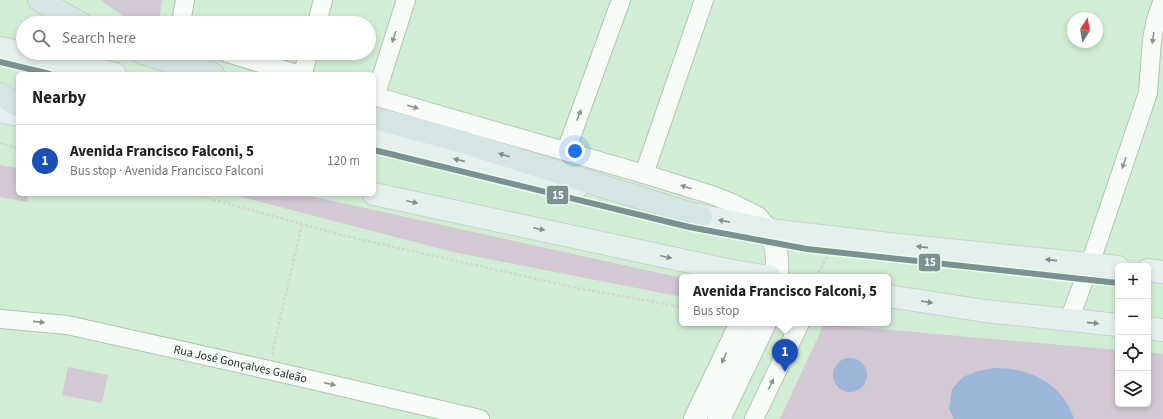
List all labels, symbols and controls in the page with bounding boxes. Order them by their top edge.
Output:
north arrow [1067,12,1103,48]
search box [16,16,376,60]
icon: search [30,27,52,49]
text: Search here [62,28,136,49]
one-way arrow [391,31,397,43]
one-way arrow [1150,32,1156,44]
text: Nearby [32,86,86,110]
one-way arrow [407,104,419,110]
one-way arrow [576,108,582,120]
text: Avenida Francisco Falconi, 5 [70,141,254,162]
your location [565,141,585,161]
text: 1 [42,152,48,170]
text: 120 m [327,152,360,170]
one-way arrow [497,152,509,158]
one-way arrow [453,156,465,162]
one-way arrow [1121,158,1127,170]
text: Bus stop · Avenida Francisco Falconi [70,162,264,180]
one-way arrow [680,184,692,190]
line badge: 15 [546,185,569,205]
text: 15 [552,188,564,203]
one-way arrow [406,199,418,205]
one-way arrow [718,218,730,224]
one-way arrow [533,227,545,233]
one-way arrow [916,244,928,250]
line badge: 15 [918,253,941,272]
one-way arrow [660,254,672,260]
text: 15 [924,255,936,270]
one-way arrow [1045,257,1057,264]
map controls [1115,263,1151,407]
button: + [1115,263,1151,299]
popup [679,274,891,326]
text: Avenida Francisco Falconi, 5 [693,281,877,302]
one-way arrow [920,299,933,305]
button: − [1115,299,1151,335]
text: Bus stop [693,302,739,320]
one-way arrow [33,319,45,326]
one-way arrow [1087,319,1099,326]
button: locate [1115,335,1151,371]
pin: 1 [772,339,798,372]
street label: Rua José Gonçalves Galeão [172,341,309,387]
one-way arrow [721,353,727,364]
button: layers [1115,371,1151,407]
one-way arrow [768,378,774,390]
one-way arrow [324,381,336,387]

